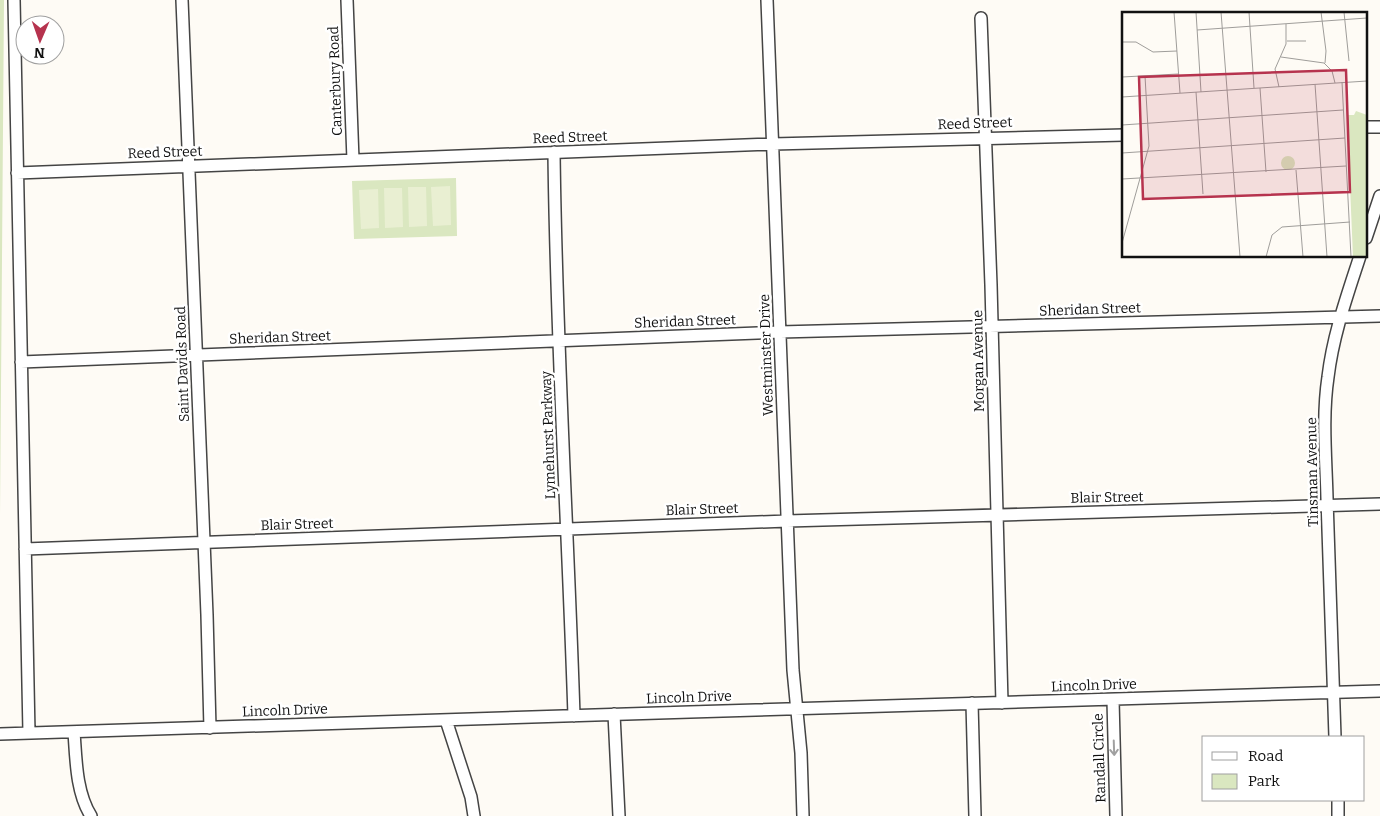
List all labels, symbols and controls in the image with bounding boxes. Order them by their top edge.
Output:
inset map [1122,12,1368,258]
north arrow [15,15,65,65]
street label: Canterbury Road [325,26,346,136]
text: N [34,44,45,61]
street label: Reed Street [937,114,1013,133]
street label: Reed Street [532,128,608,147]
street label: Reed Street [127,143,203,162]
street label: Westminster Drive [756,294,777,416]
street label: Sheridan Street [1039,299,1141,320]
street label: Saint Davids Road [172,306,193,422]
street label: Morgan Avenue [969,310,988,412]
street label: Sheridan Street [634,311,736,332]
street label: Sheridan Street [229,327,331,348]
street label: Lymehurst Parkway [538,370,559,499]
street label: Tinsman Avenue [1303,417,1322,527]
street label: Blair Street [1070,488,1144,507]
street label: Blair Street [665,500,739,519]
street label: Blair Street [260,515,334,534]
street label: Lincoln Drive [1051,676,1137,695]
street label: Lincoln Drive [646,688,732,707]
street label: Lincoln Drive [242,701,328,720]
street label: Randall Circle [1089,713,1110,803]
legend [1202,736,1365,801]
one-way arrow [1109,740,1119,756]
text: Road [1248,747,1283,765]
text: Park [1248,772,1280,790]

